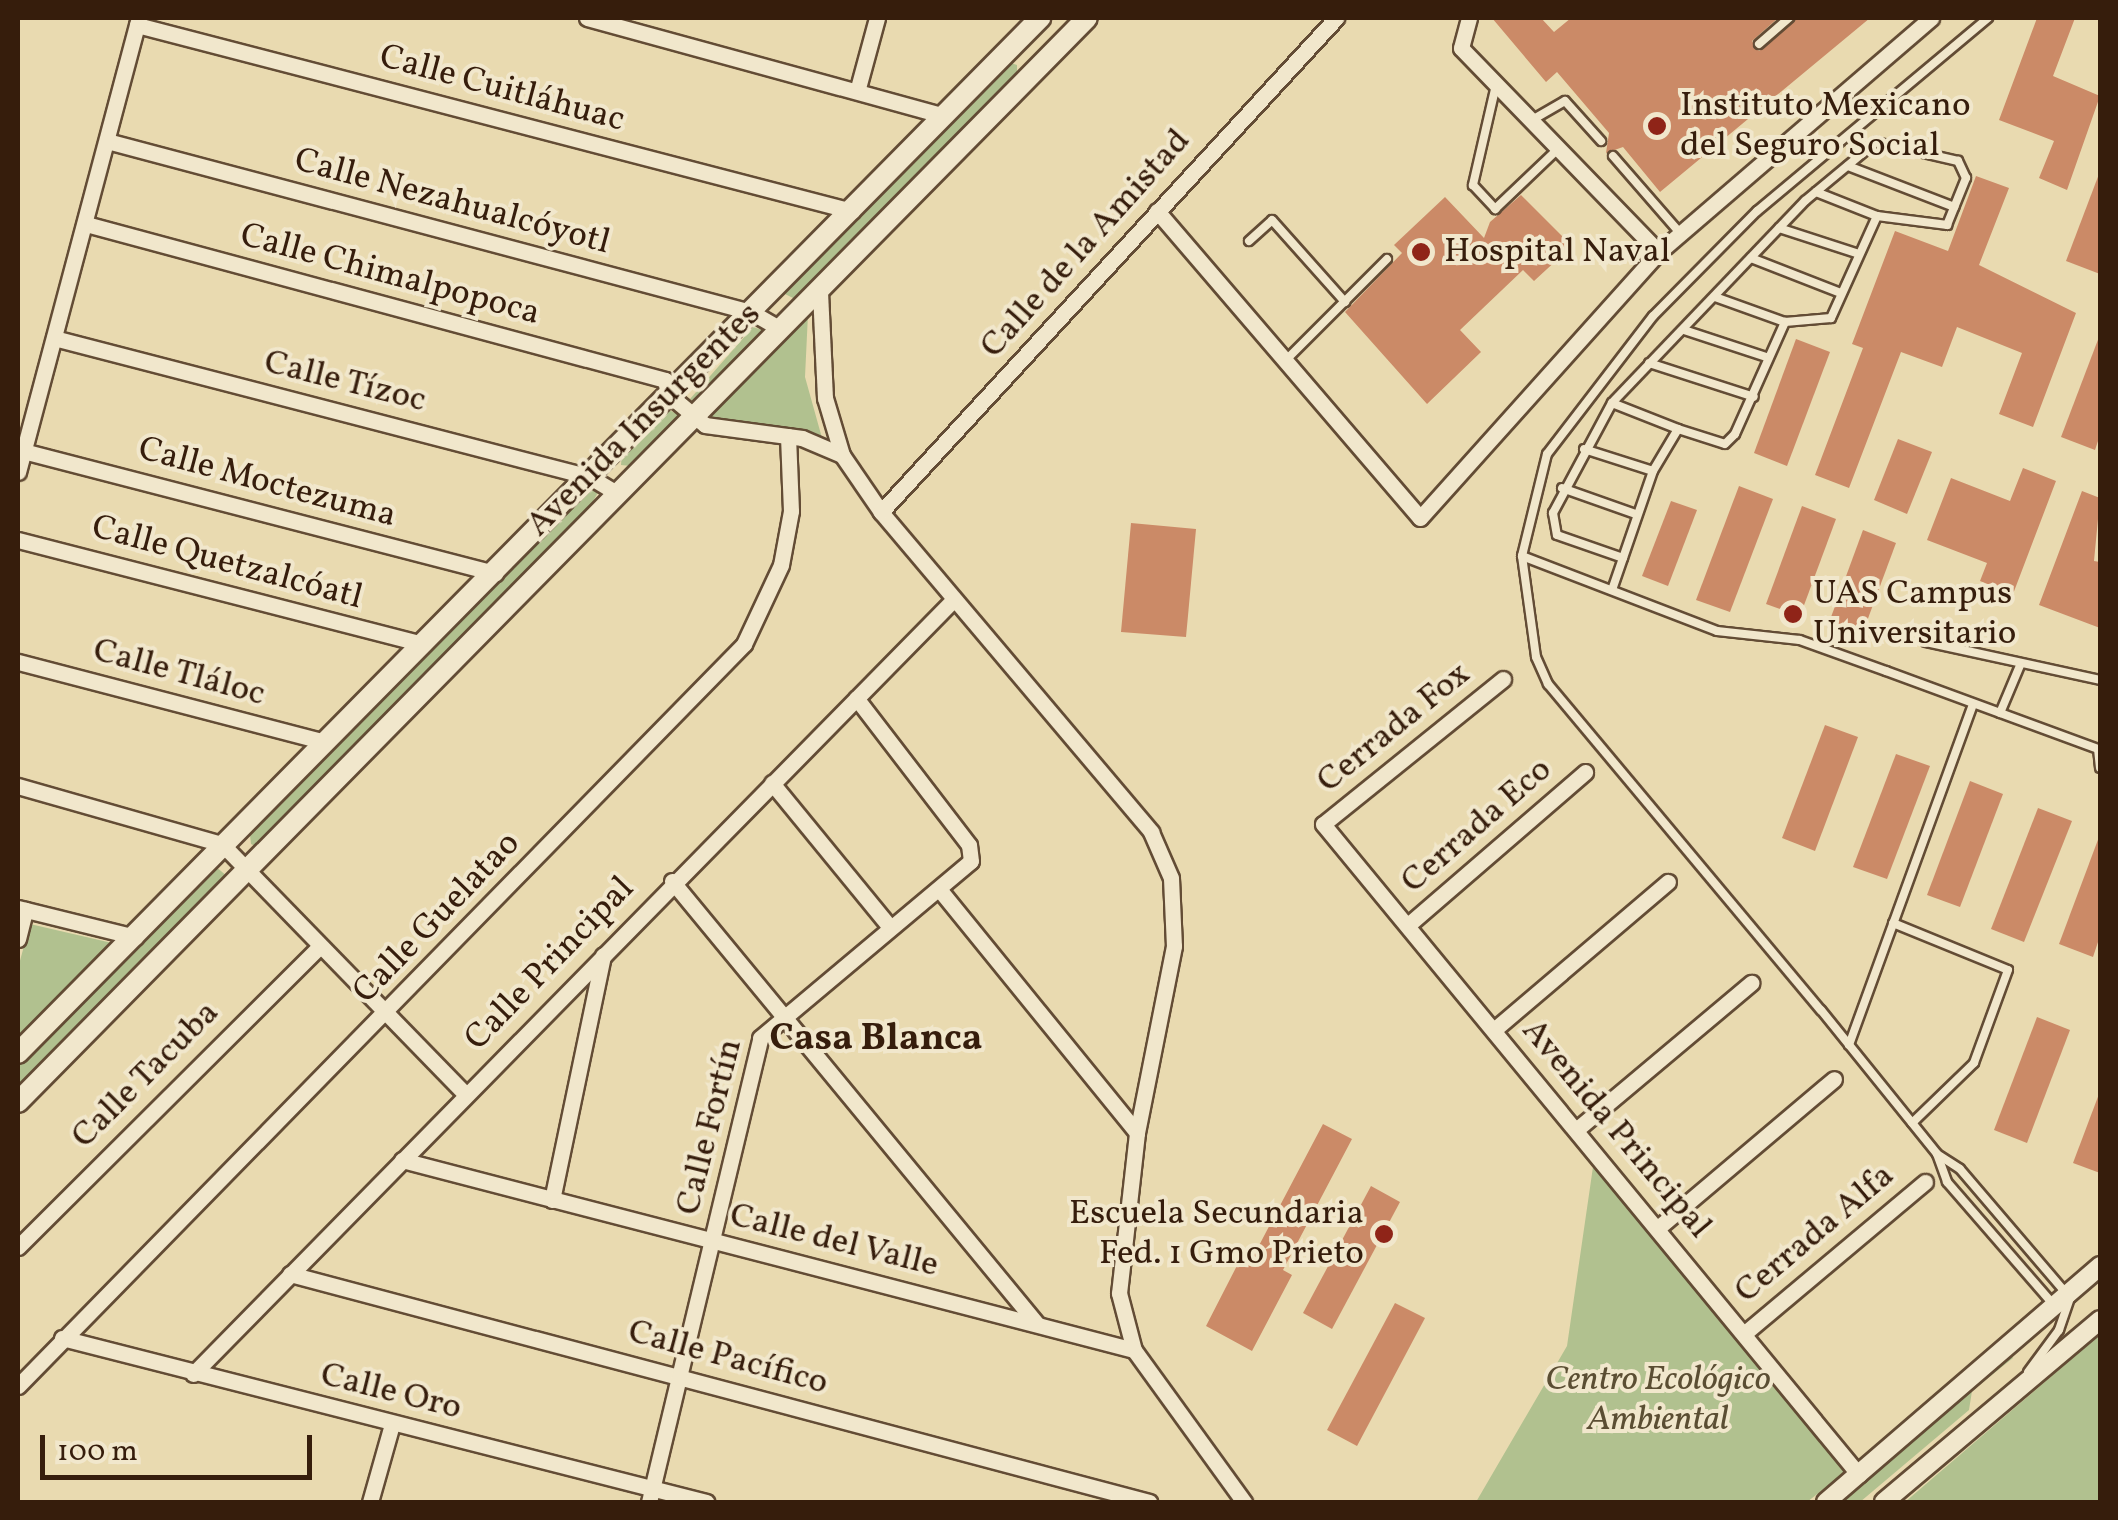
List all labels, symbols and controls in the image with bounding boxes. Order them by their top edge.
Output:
street label: Calle Cuitláhuac [375,36,629,142]
place label: Instituto Mexicano del Seguro Social [1680,85,1970,167]
marker: Instituto Mexicano del Seguro Social [1644,113,1670,139]
street label: Calle de la Amistad [972,121,1200,367]
street label: Calle Nezahualcóyotl [290,140,614,264]
street label: Calle Chimalpopoca [236,215,544,335]
place label: Hospital Naval [1444,231,1670,273]
marker: Hospital Naval [1408,239,1434,265]
street label: Avenida Insurgentes [518,294,770,546]
street label: Calle Tízoc [259,342,431,422]
street label: Calle Moctezuma [134,428,400,538]
street label: Calle Quetzalcóatl [87,507,367,619]
place label: UAS Campus Universitario [1813,573,2016,655]
marker: UAS Campus Universitario [1782,603,1804,625]
street label: Calle Tláloc [88,630,270,716]
street label: Cerrada Fox [1309,654,1479,802]
street label: Cerrada Eco [1393,749,1561,903]
street label: Calle Guelatao [345,823,529,1013]
street label: Calle Principal [457,868,643,1060]
street label: Calle Tacuba [63,992,229,1158]
street label: Avenida Principal [1512,1011,1720,1247]
district label: Casa Blanca [769,1017,983,1063]
street label: Calle Fortín [668,1035,752,1219]
street label: Cerrada Alfa [1727,1155,1903,1313]
place label: Escuela Secundaria Fed. 1 Gmo Prieto [1069,1193,1364,1275]
street label: Calle del Valle [725,1195,943,1287]
marker: Escuela Secundaria Fed. 1 Gmo Prieto [1373,1223,1395,1245]
street label: Calle Pacífico [624,1311,832,1405]
street label: Calle Oro [316,1354,466,1430]
park label: Centro Ecológico Ambiental [1545,1359,1771,1441]
scale bar [45,1415,318,1477]
text: 100 m [57,1431,138,1473]

